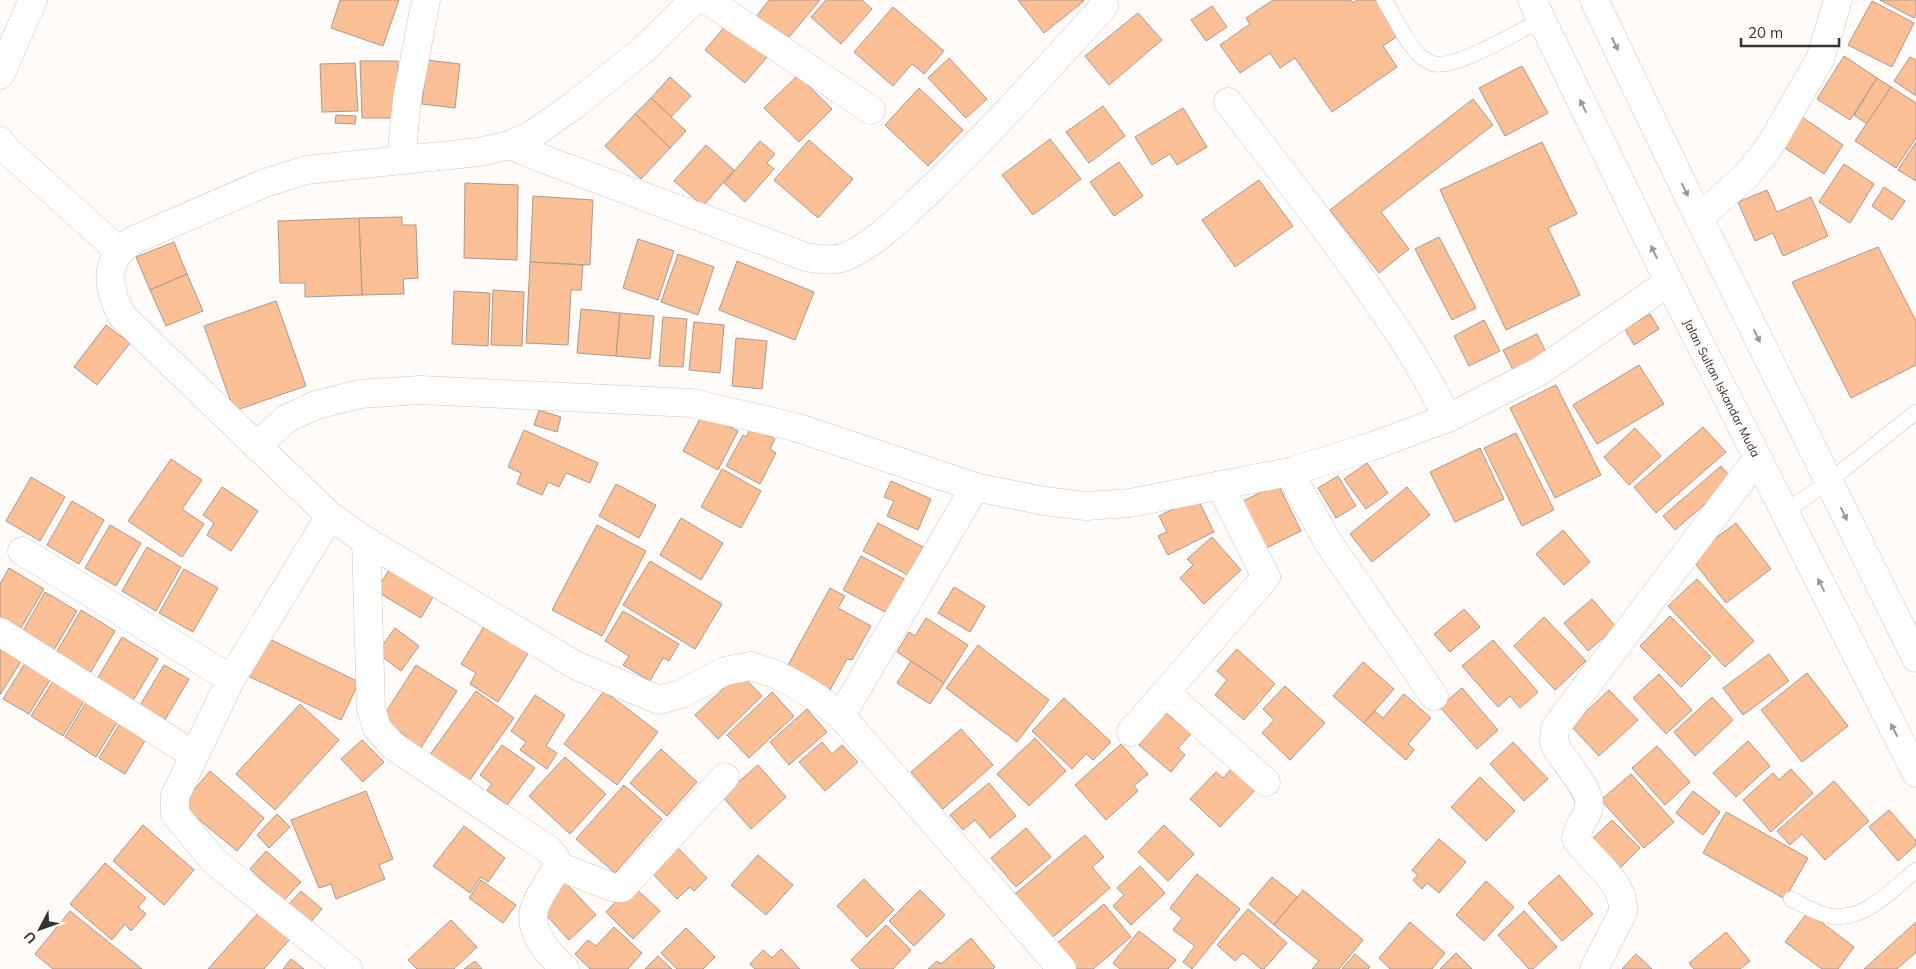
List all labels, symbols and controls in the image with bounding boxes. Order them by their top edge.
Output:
scale bar [1741,15,1838,47]
text: 20 m [1748,23,1783,42]
one-way arrow [1611,37,1619,51]
one-way arrow [1579,98,1587,113]
one-way arrow [1682,183,1690,197]
one-way arrow [1650,245,1658,259]
street label: Jalan Sultan Iskandar Muda [1681,316,1763,460]
one-way arrow [1754,329,1762,343]
one-way arrow [1840,506,1848,521]
one-way arrow [1817,578,1825,592]
one-way arrow [1890,723,1898,737]
north arrow [15,904,65,954]
text: U [20,928,40,947]

